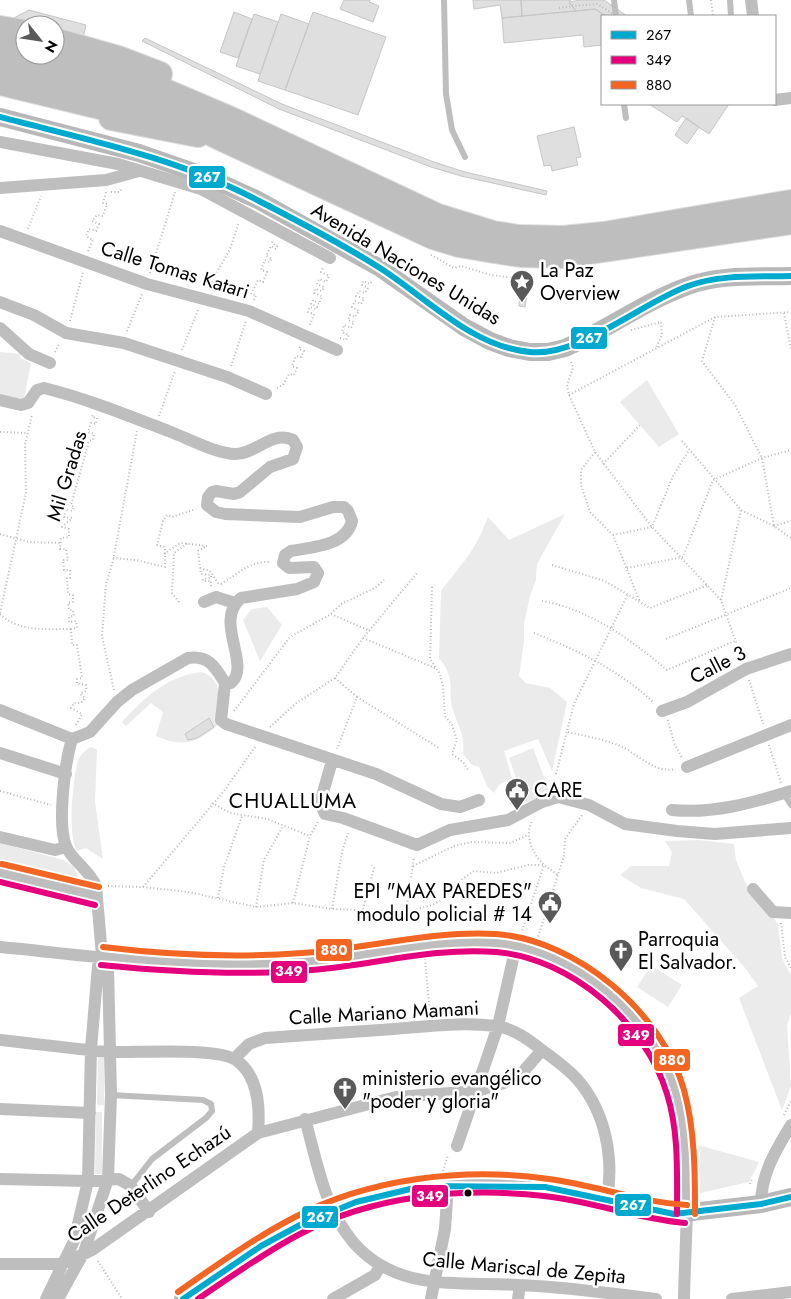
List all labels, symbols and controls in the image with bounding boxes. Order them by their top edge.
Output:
north arrow [15,15,65,65]
legend [601,15,776,105]
text: 267 [646,24,671,46]
text: N [40,37,63,56]
text: 349 [646,49,672,71]
text: 880 [646,74,671,96]
line badge: 267 [188,165,226,189]
text: 267 [194,167,221,187]
street label: Avenida Naciones Unidas [306,196,506,332]
street label: Calle Tomas Katari [97,234,253,306]
place label: La Paz Overview [540,256,620,308]
place icon: La Paz Overview [509,269,535,303]
line badge: 267 [570,326,608,350]
text: 267 [576,328,603,348]
street label: Mil Gradas [40,427,94,525]
street label: Calle 3 [685,638,751,691]
place label: CARE [534,776,583,805]
public building icon: CARE [504,777,530,811]
district label: CHUALLUMA [229,786,357,816]
place label: EPI "MAX PAREDES" modulo policial # 14 [354,877,532,929]
public building icon: EPI "MAX PAREDES" modulo policial # 14 [537,890,563,924]
place label: Parroquia El Salvador. [638,925,737,977]
line badge: 880 [315,938,353,962]
church icon: Parroquia El Salvador. [608,938,634,972]
text: 880 [321,940,347,960]
line badge: 349 [270,960,308,984]
text: 349 [275,961,303,981]
street label: Calle Mariano Mamani [288,994,480,1032]
line badge: 349 [617,1023,655,1047]
text: 349 [622,1025,650,1045]
line badge: 880 [653,1048,691,1072]
text: 880 [659,1050,685,1070]
place label: ministerio evangélico "poder y gloria" [362,1064,542,1116]
church icon: ministerio evangélico "poder y gloria" [332,1076,358,1110]
street label: Calle Deterlino Echazú [61,1118,237,1250]
line badge: 349 [411,1184,449,1208]
text: 349 [416,1186,444,1206]
unlabelled marker [463,1188,473,1198]
line badge: 267 [614,1193,652,1217]
text: 267 [620,1195,647,1215]
line badge: 267 [301,1205,339,1229]
text: 267 [307,1207,334,1227]
street label: Calle Mariscal de Zepita [421,1245,627,1291]

